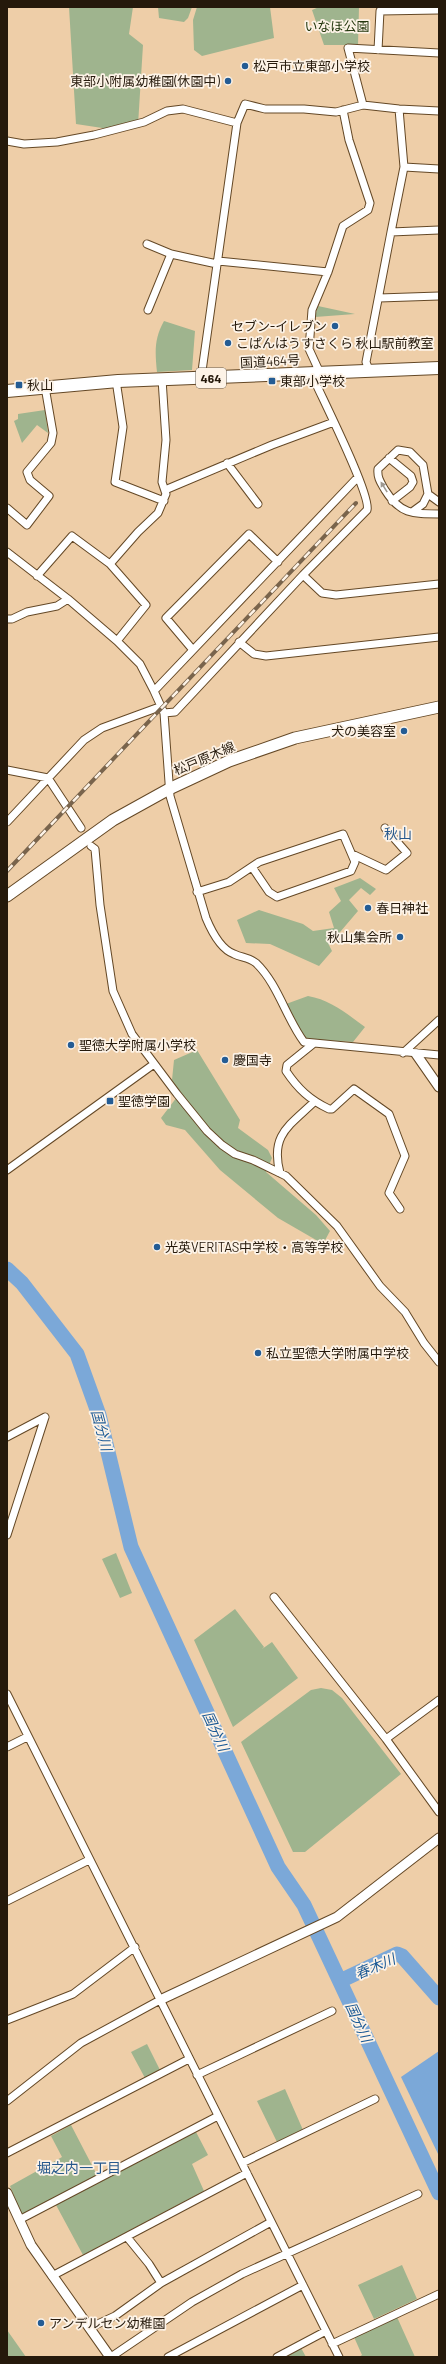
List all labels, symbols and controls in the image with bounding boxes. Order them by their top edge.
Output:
park label: いなほ公園 [304,18,370,34]
place label: 松戸市立東部小学校 [253,58,370,74]
marker: 松戸市立東部小学校 [240,61,250,71]
place label: 東部小附属幼稚園(休園中) [70,73,221,89]
marker: 東部小附属幼稚園(休園中) [223,76,233,86]
place label: セブン-イレブン [231,318,327,334]
marker: セブン-イレブン [330,321,340,331]
place label: こぱんはうすさくら 秋山駅前教室 [236,335,434,351]
marker: こぱんはうすさくら 秋山駅前教室 [223,338,233,348]
street label: 国道464号 [240,351,300,371]
road number: 464 [196,368,226,388]
place label: 東部小学校 [280,373,345,389]
marker: 東部小学校 [267,376,277,386]
place label: 秋山 [27,377,53,393]
marker: 秋山 [14,380,24,390]
one-way arrow [380,482,387,493]
place label: 犬の美容室 [331,723,396,739]
marker: 犬の美容室 [399,726,409,736]
street label: 松戸原木線 [171,738,237,778]
district label: 秋山 [384,825,412,842]
place label: 春日神社 [376,900,428,916]
marker: 春日神社 [363,903,373,913]
place label: 秋山集会所 [327,929,392,945]
marker: 秋山集会所 [395,932,405,942]
place label: 聖徳大学附属小学校 [79,1037,196,1053]
marker: 聖徳大学附属小学校 [66,1040,76,1050]
place label: 慶国寺 [233,1052,272,1068]
marker: 慶国寺 [220,1055,230,1065]
place label: 聖徳学園 [118,1093,170,1109]
marker: 聖徳学園 [105,1096,115,1106]
place label: 光英VERITAS中学校・高等学校 [165,1239,343,1255]
marker: 光英VERITAS中学校・高等学校 [152,1242,162,1252]
place label: 私立聖徳大学附属中学校 [266,1345,409,1361]
marker: 私立聖徳大学附属中学校 [253,1348,263,1358]
water label: 国分川 [88,1408,116,1454]
water label: 国分川 [199,1708,233,1755]
water label: 春木川 [352,1949,399,1982]
water label: 国分川 [342,1999,376,2046]
district label: 堀之内一丁目 [37,2159,121,2176]
place label: アンデルセン幼稚園 [49,2315,165,2331]
marker: アンデルセン幼稚園 [36,2318,46,2328]

